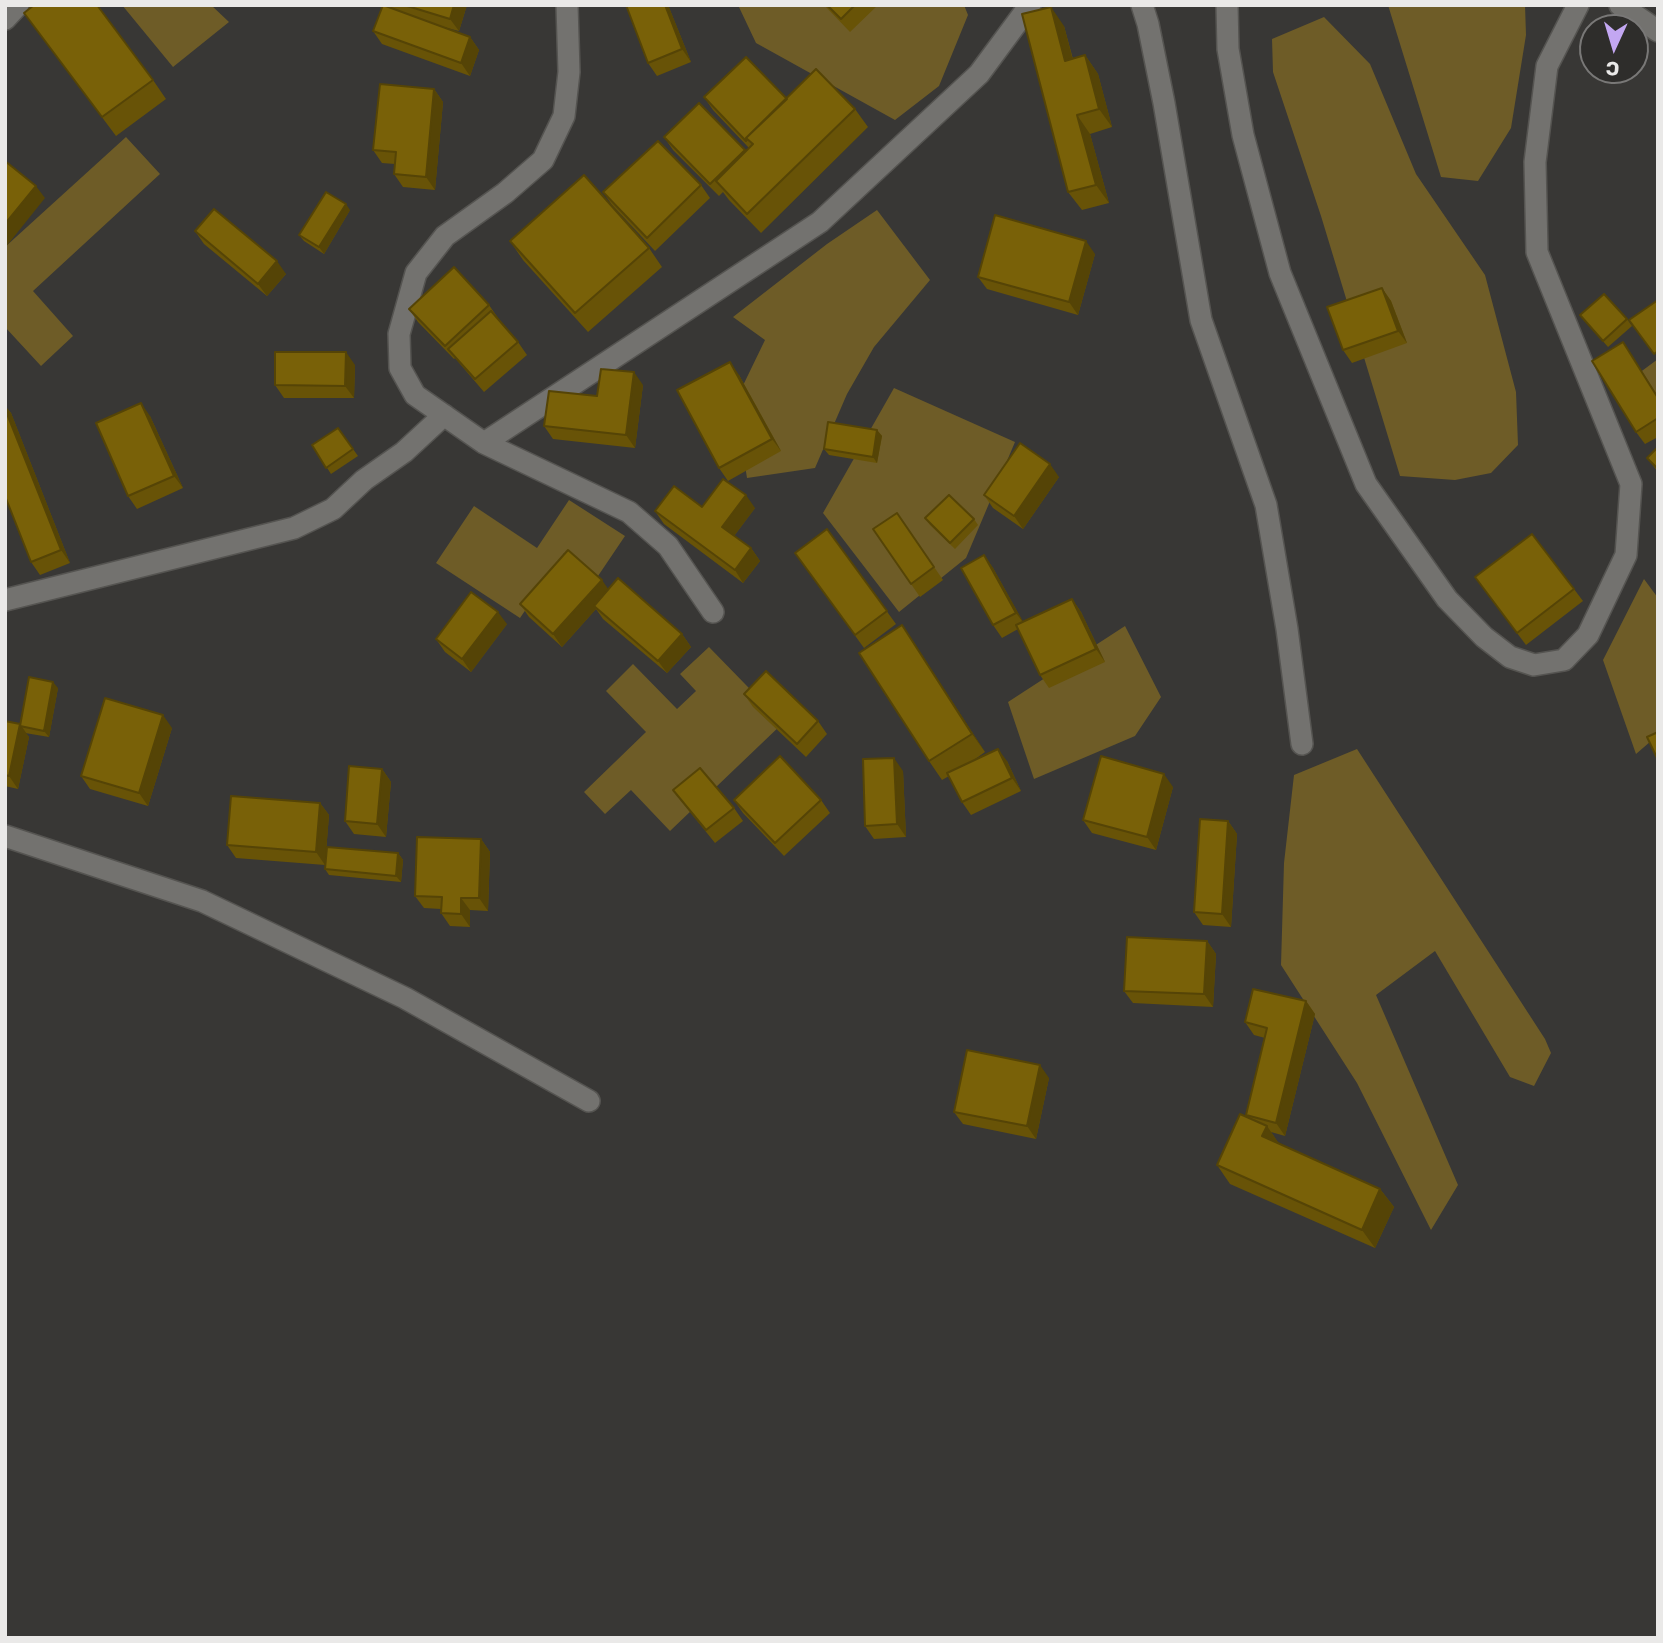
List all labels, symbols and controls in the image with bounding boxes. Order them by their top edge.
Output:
north arrow [1579,14,1649,84]
text: С [1605,57,1620,80]

